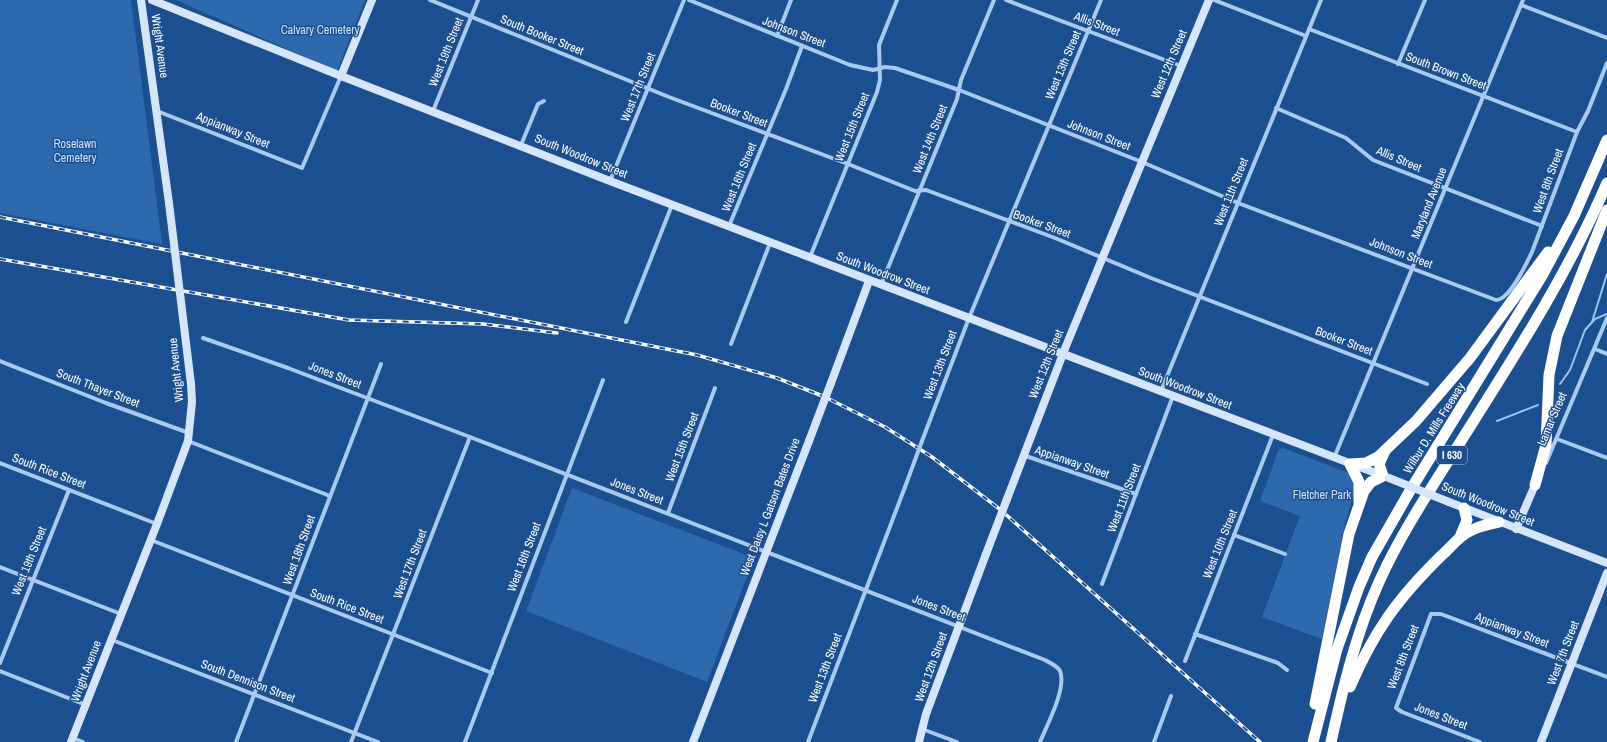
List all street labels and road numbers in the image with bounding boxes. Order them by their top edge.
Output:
street label: Allis Street [1071,8,1122,40]
street label: South Booker Street [498,11,586,59]
street label: Wright Avenue [148,13,172,79]
street label: Johnson Street [760,13,828,51]
street label: West 19th Street [425,15,467,89]
street label: West 12th Street [1147,27,1191,101]
street label: West 13th Street [1041,28,1085,102]
street label: South Brown Street [1403,48,1489,94]
street label: West 17th Street [617,50,659,124]
street label: West 15th Street [831,90,873,164]
street label: Booker Street [708,95,770,131]
street label: West 14th Street [909,102,951,176]
street label: Appianway Street [193,108,272,152]
street label: Johnson Street [1065,116,1133,154]
street label: South Woodrow Street [532,130,630,182]
street label: West 16th Street [718,140,760,214]
street label: Allis Street [1373,142,1424,176]
street label: West 8th Street [1529,146,1567,216]
street label: West 11th Street [1210,155,1252,229]
street label: Maryland Avenue [1407,165,1451,241]
street label: Booker Street [1011,206,1073,242]
street label: Johnson Street [1367,234,1435,272]
street label: South Woodrow Street [834,248,932,298]
street label: Booker Street [1313,323,1375,359]
street label: West 12th Street [1025,327,1067,401]
street label: West 13th Street [919,328,961,402]
street label: Wright Avenue [165,337,187,403]
street label: Jones Street [306,358,364,392]
street label: South Woodrow Street [1136,363,1234,413]
street label: South Thayer Street [54,365,142,411]
street label: Wilbur D. Mills Freeway [1400,379,1468,477]
street label: Lamar Street [1534,389,1571,448]
street label: West 15th Street [661,410,703,484]
street label: West Daisy L Gatson Bates Drive [736,436,804,578]
street label: Appianway Street [1032,441,1112,482]
road number: I 630 [1437,446,1467,464]
street label: South Rice Street [10,450,88,492]
street label: West 11th Street [1104,461,1145,535]
street label: Jones Street [608,474,666,508]
street label: South Woodrow Street [1439,478,1537,530]
street label: West 10th Street [1199,507,1241,581]
street label: West 18th Street [279,513,319,587]
street label: West 16th Street [503,520,545,594]
street label: West 19th Street [8,524,50,598]
street label: West 17th Street [389,527,431,601]
street label: South Rice Street [308,585,386,627]
street label: Jones Street [910,591,968,625]
street label: Appianway Street [1472,608,1551,651]
street label: West 7th Street [1543,618,1583,687]
street label: West 8th Street [1383,622,1423,691]
street label: West 12th Street [911,630,951,704]
street label: West 13th Street [804,631,846,705]
street label: Wright Avenue [67,638,105,704]
street label: South Dennison Street [199,656,298,706]
street label: Jones Street [1412,699,1470,733]

